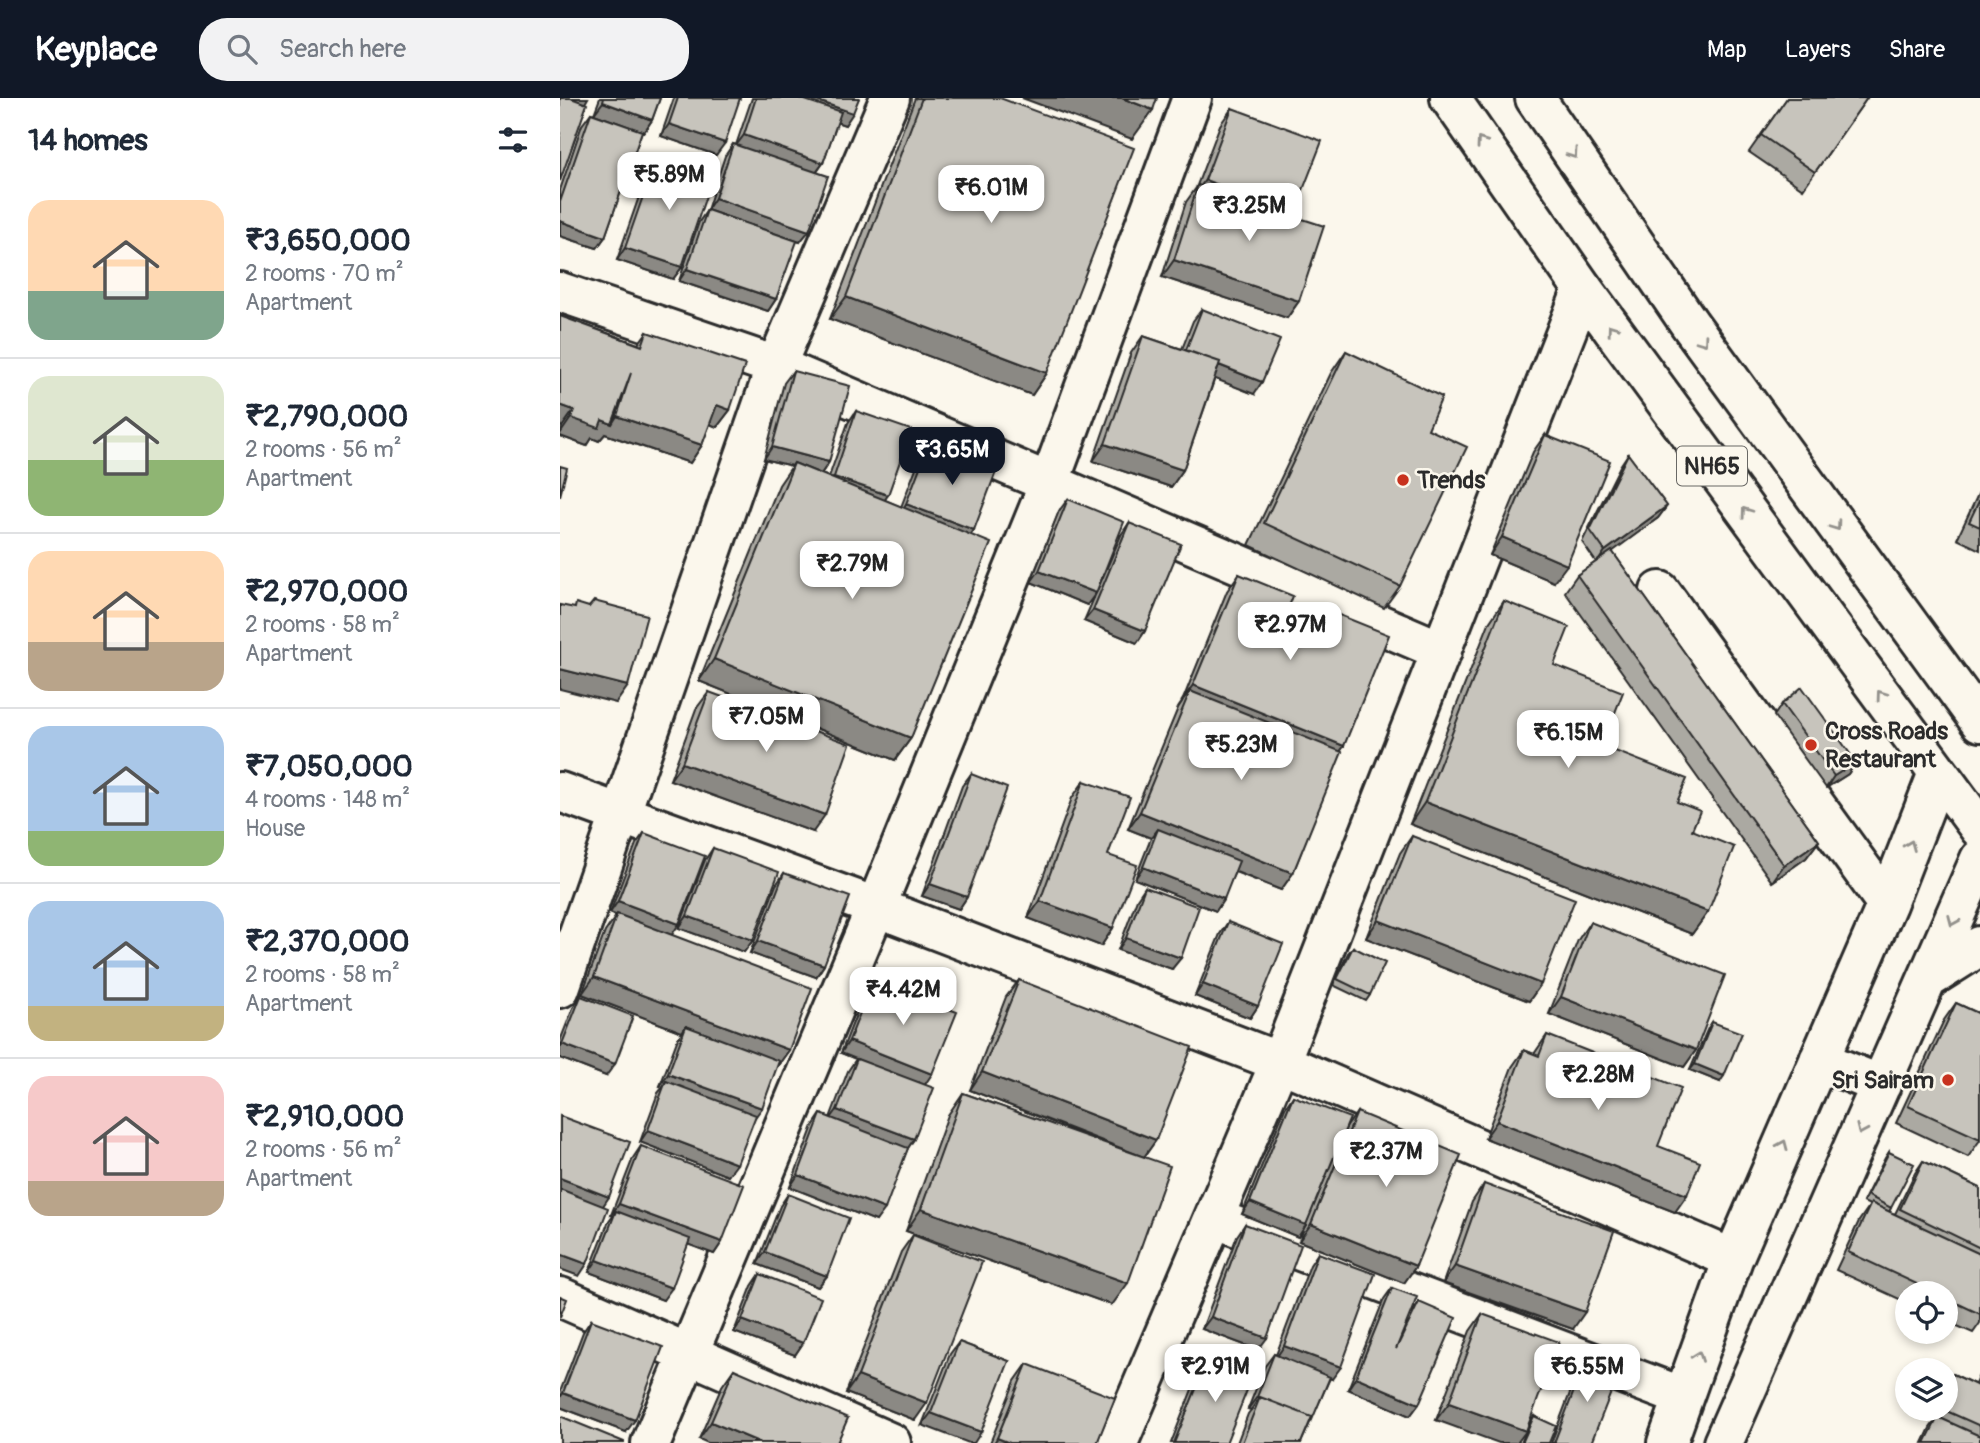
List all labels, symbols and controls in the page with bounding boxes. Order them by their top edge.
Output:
search box [199,18,689,81]
text: Keyplace [35,29,157,70]
icon: search [223,30,261,68]
text: Search here [279,33,406,65]
text: Map [1707,35,1747,64]
text: Layers [1785,35,1851,64]
text: Share [1889,35,1945,64]
icon: filters [494,121,532,159]
text: 14 homes [28,122,148,159]
one-way arrow [1476,137,1489,150]
one-way arrow [1565,146,1577,159]
pin: ₹5.89M [612,152,726,212]
text: ₹5.89M [633,160,705,189]
pin: ₹6.01M [934,166,1048,225]
text: ₹6.01M [954,173,1028,202]
pin: ₹3.25M [1192,184,1306,243]
text: ₹3.25M [1212,191,1286,220]
text: ₹3,650,000 [245,222,411,259]
icon: home [84,228,168,312]
text: 2 rooms · 70 m² [245,259,404,288]
text: Apartment [245,288,352,317]
one-way arrow [1608,324,1620,337]
one-way arrow [1695,334,1707,346]
text: ₹2,790,000 [245,398,408,435]
icon: home [84,404,168,488]
pin: ₹3.65M [895,428,1009,487]
text: 2 rooms · 56 m² [245,435,402,464]
text: ₹3.65M [915,435,989,464]
road number: NH65 [1677,446,1747,486]
text: Apartment [245,464,352,493]
place label: Trends [1416,466,1485,495]
marker: Trends [1395,472,1411,488]
one-way arrow [1742,507,1755,520]
one-way arrow [1828,518,1840,531]
pin: ₹2.79M [795,542,909,601]
text: ₹2.79M [816,549,888,578]
text: ₹2,970,000 [245,573,408,610]
icon: home [84,579,168,663]
pin: ₹2.97M [1233,602,1347,662]
text: 2 rooms · 58 m² [245,610,400,639]
text: ₹2.97M [1254,610,1326,639]
text: Apartment [245,639,352,668]
one-way arrow [1877,691,1890,703]
pin: ₹7.05M [709,694,823,754]
text: ₹7.05M [728,702,804,731]
pin: ₹6.15M [1511,710,1625,770]
place label: Cross Roads Restaurant [1825,717,1948,774]
text: ₹6.15M [1533,718,1603,747]
pin: ₹5.23M [1184,722,1298,782]
text: ₹5.23M [1205,730,1277,759]
marker: Cross Roads Restaurant [1803,737,1819,753]
text: ₹7,050,000 [245,748,413,785]
icon: home [84,754,168,838]
text: 4 rooms · 148 m² [245,785,410,814]
text: House [245,814,305,843]
one-way arrow [1901,840,1915,852]
one-way arrow [1947,914,1961,927]
text: ₹2,370,000 [245,923,410,960]
icon: home [84,929,168,1013]
text: 2 rooms · 58 m² [245,960,400,989]
pin: ₹4.42M [846,968,960,1027]
text: ₹4.42M [866,975,940,1004]
text: Apartment [245,989,352,1018]
pin: ₹2.28M [1541,1052,1655,1112]
text: ₹2.28M [1562,1060,1634,1089]
place label: Sri Sairam [1831,1066,1934,1095]
marker: Sri Sairam [1940,1072,1956,1088]
text: ₹2,910,000 [245,1098,404,1135]
icon: home [84,1104,168,1188]
one-way arrow [1856,1123,1870,1135]
pin: ₹2.37M [1329,1130,1443,1189]
text: 2 rooms · 56 m² [245,1135,402,1164]
text: ₹2.37M [1349,1137,1423,1166]
one-way arrow [1774,1139,1788,1151]
text: Apartment [245,1164,352,1193]
map controls [1895,1281,1958,1421]
button: locate [1895,1281,1958,1344]
pin: ₹2.91M [1158,1344,1272,1404]
pin: ₹6.55M [1530,1344,1644,1404]
one-way arrow [1690,1350,1704,1362]
text: ₹2.91M [1180,1352,1250,1381]
text: ₹6.55M [1550,1352,1624,1381]
button: layers [1895,1358,1958,1421]

